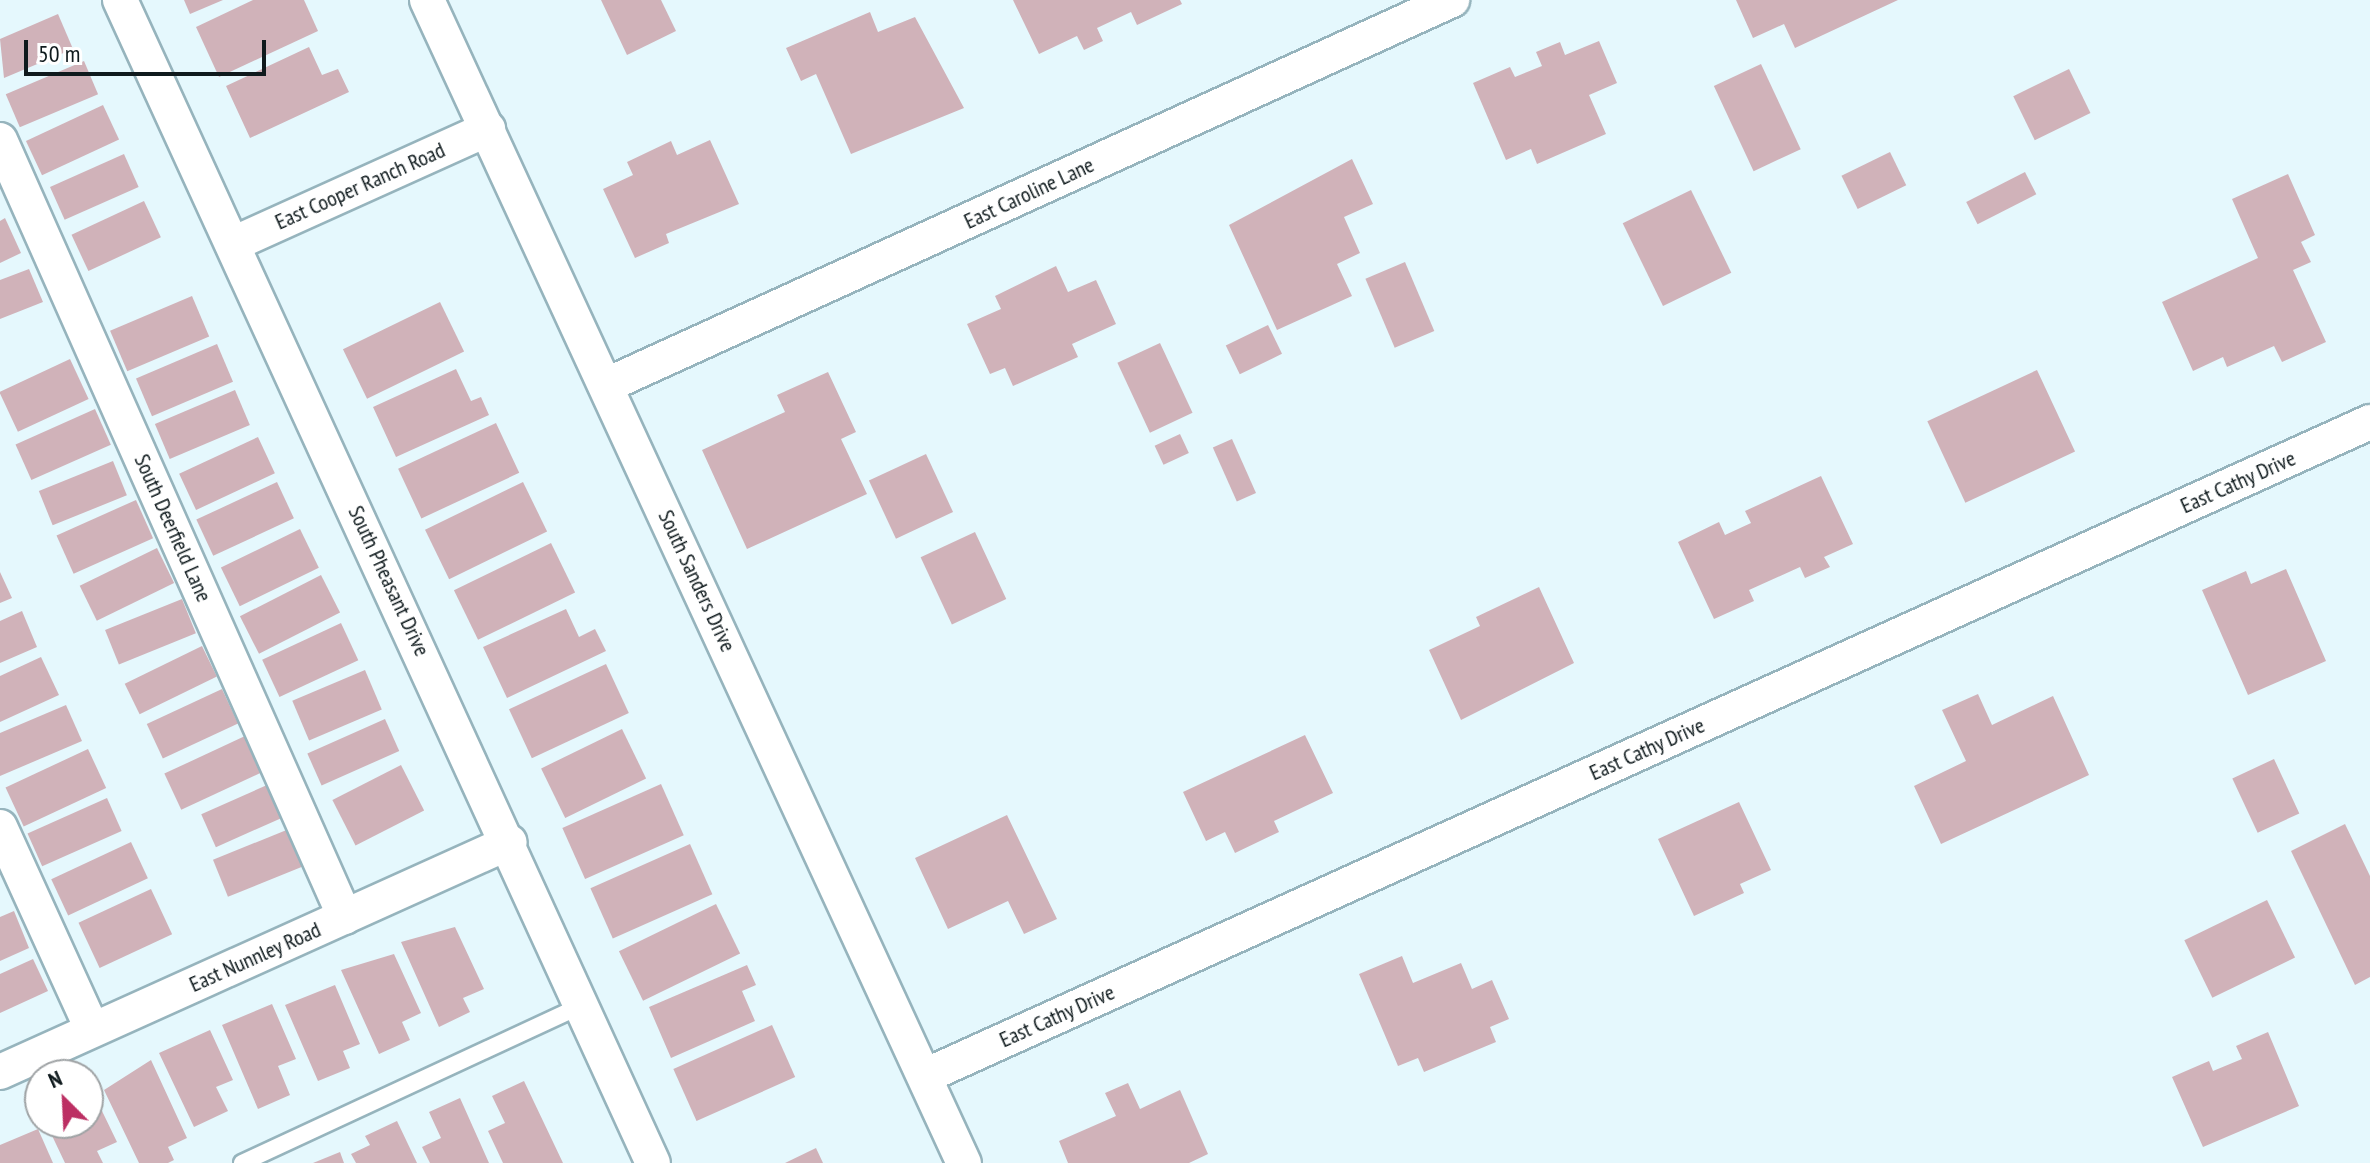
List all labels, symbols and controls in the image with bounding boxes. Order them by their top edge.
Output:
scale bar [28,24,270,74]
text: 50 m [38,38,80,69]
street label: East Cooper Ranch Road [271,137,449,235]
street label: East Caroline Lane [960,151,1098,235]
street label: East Cathy Drive [2176,445,2300,519]
street label: South Deerfield Lane [129,450,217,606]
street label: South Pheasant Drive [343,502,435,660]
street label: South Sanders Drive [653,506,741,656]
street label: East Cathy Drive [1585,712,1709,786]
street label: East Nunnley Road [185,916,325,998]
street label: East Cathy Drive [995,979,1119,1053]
north arrow [24,1059,104,1139]
text: N [44,1064,66,1094]

